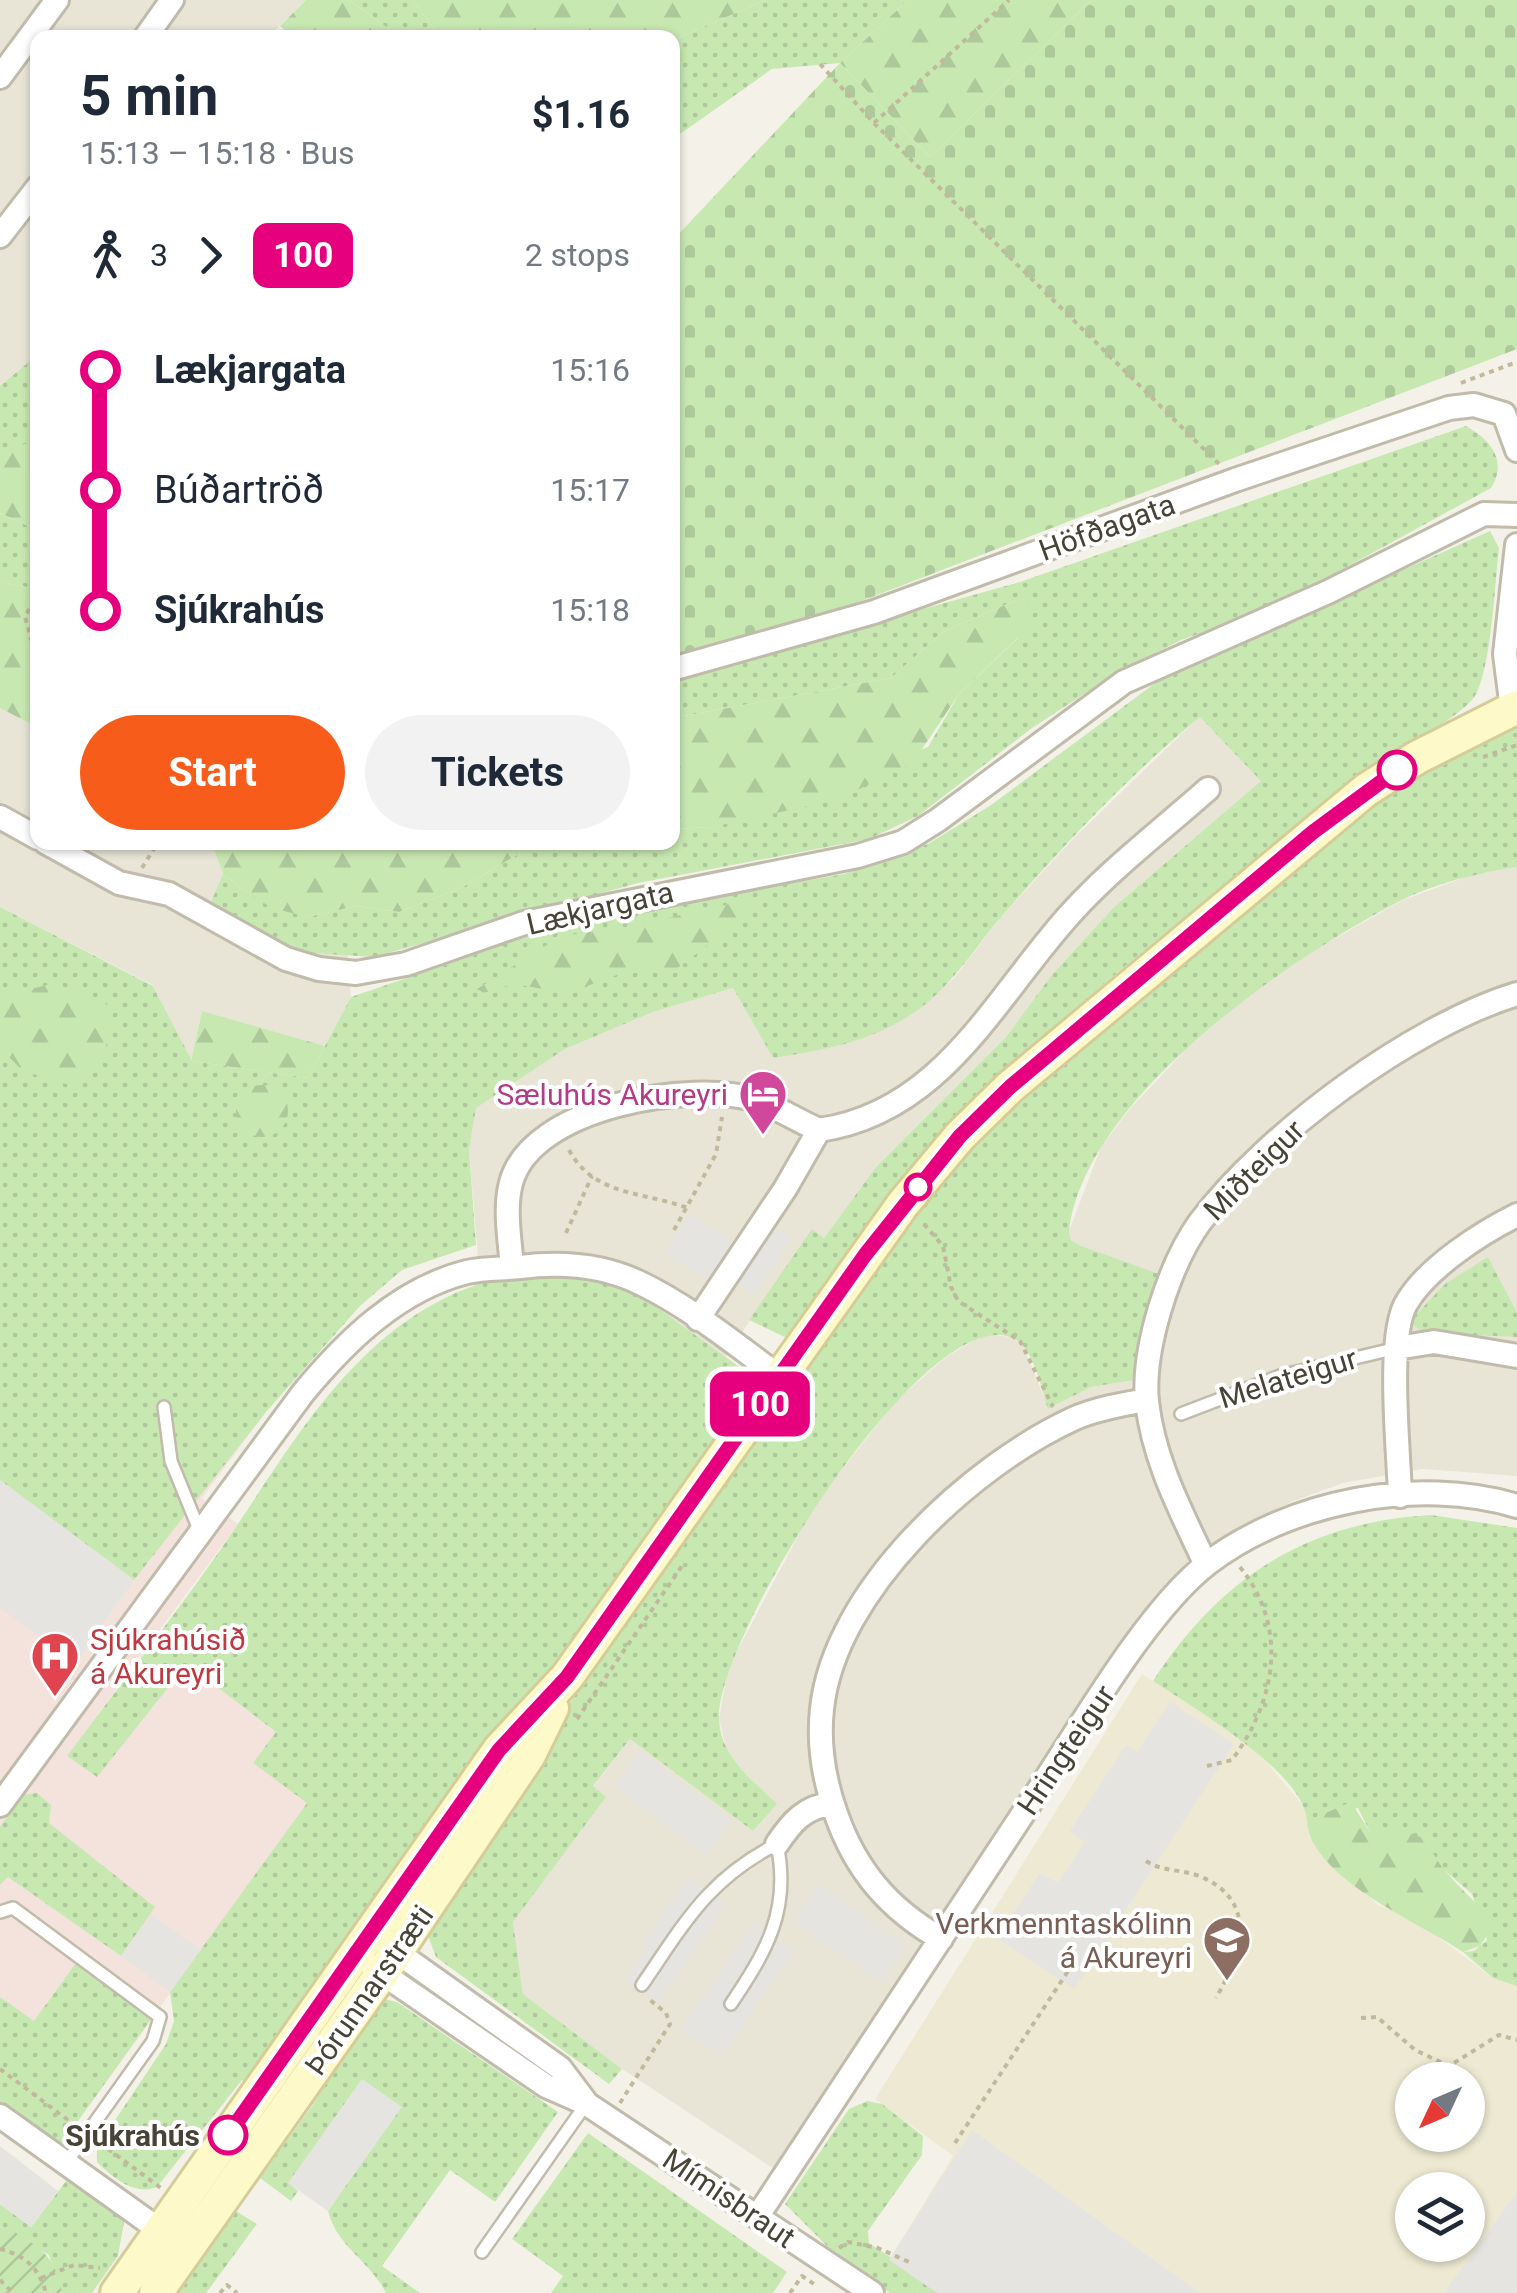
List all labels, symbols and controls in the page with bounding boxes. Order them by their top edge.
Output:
text: 5 min [80,64,218,128]
text: $1.16 [532,93,630,137]
text: 15:13 – 15:18 · Bus [80,134,355,172]
icon: walk [80,228,135,283]
icon: forward [183,228,238,283]
text: 100 [273,235,333,276]
text: 3 [150,236,168,274]
text: 2 stops [525,236,630,274]
text: Lækjargata [154,348,346,392]
text: 15:16 [550,351,630,389]
text: Búðartröð [154,468,324,512]
text: 15:17 [550,471,630,509]
street label: Höfðagata [1034,486,1180,568]
text: Sjúkrahús [154,588,325,632]
text: 15:18 [550,591,630,629]
button: Start [80,715,345,830]
button: Tickets [365,715,630,830]
unlabelled marker [1378,751,1416,789]
street label: Lækjargata [523,874,677,942]
hotel icon: Sæluhús Akureyri [737,1068,789,1136]
place label: Sæluhús Akureyri [496,1077,728,1112]
street label: Miðteigur [1196,1112,1312,1228]
unlabelled marker [905,1174,931,1200]
street label: Melateigur [1215,1340,1361,1416]
line badge: 100 [702,1372,818,1436]
text: 100 [730,1384,790,1425]
place label: Sjúkrahúsið á Akureyri [90,1622,246,1691]
hospital icon: Sjúkrahúsið á Akureyri [29,1630,81,1698]
street label: Hringteigur [1010,1679,1122,1821]
street label: Þórunnarstræti [298,1898,440,2082]
place label: Verkmenntaskólinn á Akureyri [935,1906,1192,1975]
school or university icon: Verkmenntaskólinn á Akureyri [1201,1914,1253,1982]
north arrow [1395,2062,1485,2152]
map controls [1395,2062,1485,2262]
marker: Sjúkrahús [209,2116,247,2154]
place label: Sjúkrahús [65,2118,200,2153]
street label: Mímisbraut [656,2141,802,2255]
button: layers [1395,2172,1485,2262]

